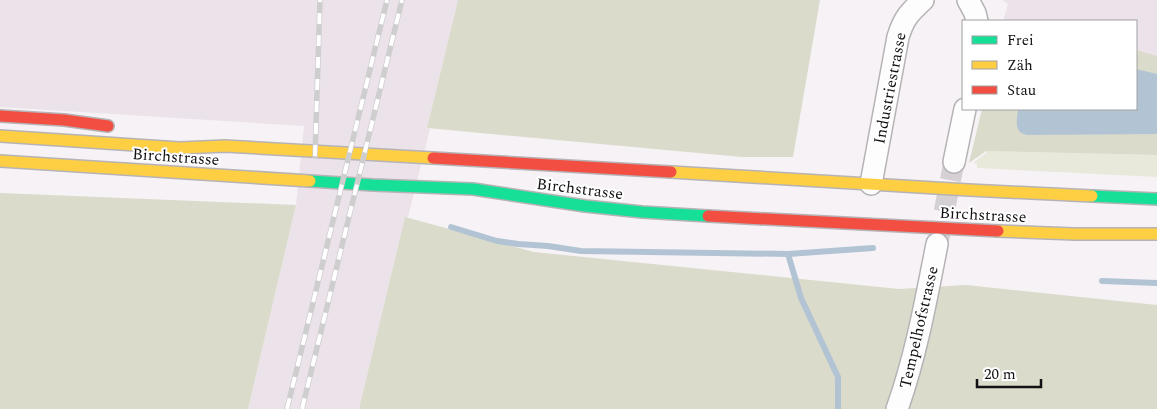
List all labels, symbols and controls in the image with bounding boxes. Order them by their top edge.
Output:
legend [962,20,1137,110]
text: Frei [1007,29,1034,52]
street label: Industriestrasse [867,30,913,146]
text: Zäh [1007,54,1033,77]
text: Stau [1007,79,1036,102]
street label: Birchstrasse [132,142,220,172]
street label: Birchstrasse [535,172,625,206]
street label: Birchstrasse [939,201,1027,229]
street label: Tempelhofstrasse [893,264,945,391]
scale bar [977,356,1041,388]
text: 20 m [984,363,1016,386]

